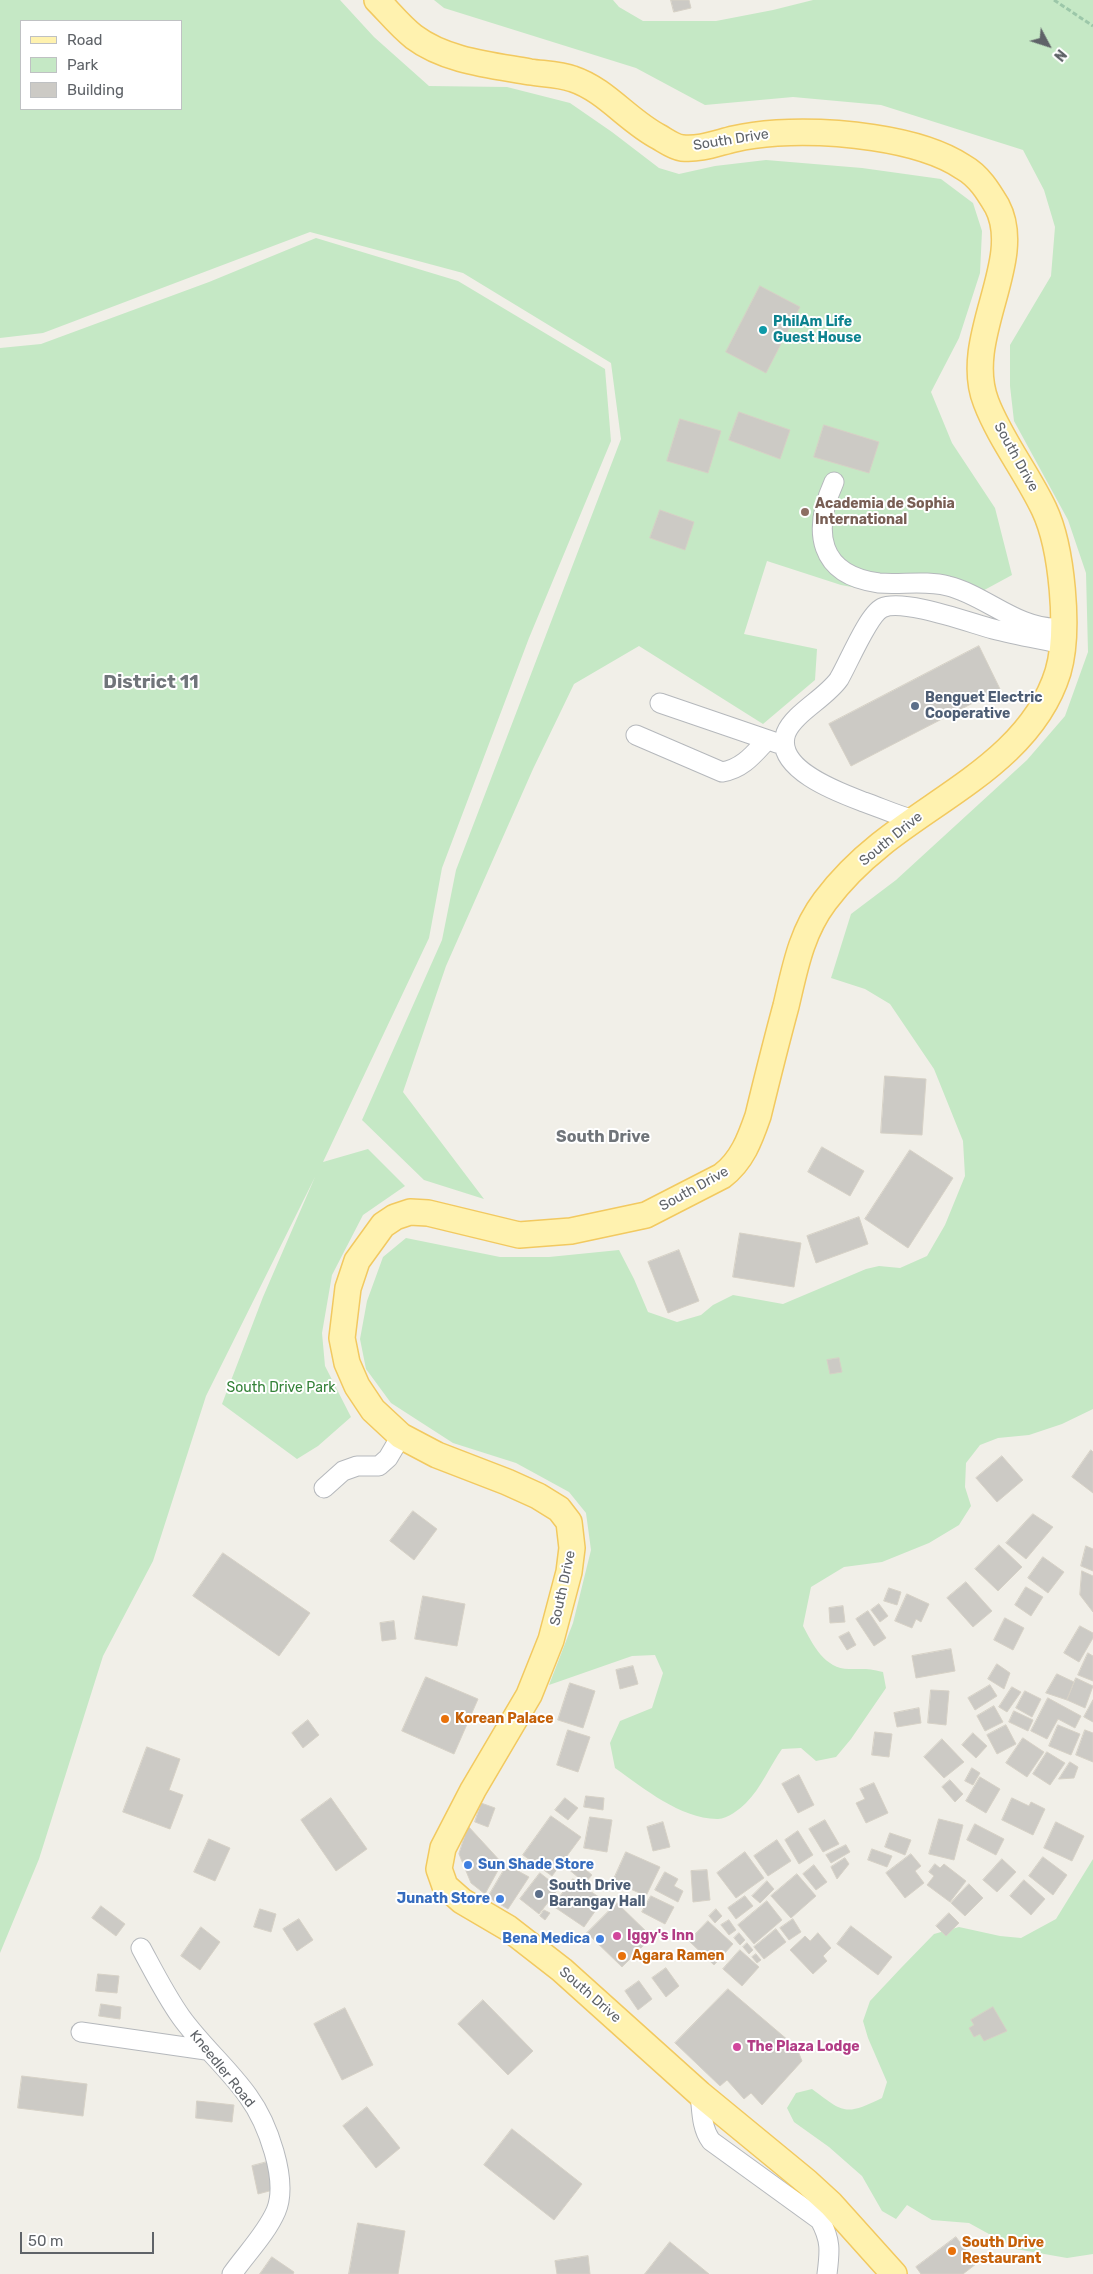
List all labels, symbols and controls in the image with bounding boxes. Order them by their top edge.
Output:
legend [20,20,182,110]
north arrow [1023,20,1073,70]
text: Road [67,31,103,49]
text: N [1050,46,1070,64]
text: Park [67,56,98,74]
text: Building [67,81,124,99]
street label: South Drive [692,126,770,154]
place label: PhilAm Life Guest House [773,314,862,347]
marker: PhilAm Life Guest House [757,324,769,336]
street label: South Drive [990,420,1042,494]
place label: Academia de Sophia International [815,496,955,528]
marker: Academia de Sophia International [799,506,811,518]
district label: District 11 [103,672,199,694]
place label: Benguet Electric Cooperative [925,690,1043,722]
marker: Benguet Electric Cooperative [909,700,921,712]
street label: South Drive [856,808,926,870]
district label: South Drive [556,1127,650,1147]
street label: South Drive [657,1163,731,1215]
park label: South Drive Park [227,1380,335,1396]
street label: South Drive [547,1549,579,1627]
place label: Korean Palace [455,1711,554,1727]
marker: Korean Palace [439,1713,451,1725]
place label: Sun Shade Store [478,1857,594,1873]
marker: Sun Shade Store [462,1859,474,1871]
place label: South Drive Barangay Hall [549,1878,646,1910]
marker: South Drive Barangay Hall [533,1888,545,1900]
place label: Junath Store [397,1891,490,1907]
marker: Junath Store [494,1893,506,1905]
place label: Iggy's Inn [627,1928,694,1944]
marker: Iggy's Inn [611,1930,623,1942]
place label: Bena Medica [502,1931,590,1947]
marker: Bena Medica [594,1933,606,1945]
place label: Agara Ramen [632,1948,725,1964]
marker: Agara Ramen [616,1950,628,1962]
street label: South Drive [556,1964,624,2026]
street label: Kneedler Road [186,2027,258,2111]
place label: The Plaza Lodge [747,2039,860,2055]
marker: The Plaza Lodge [731,2041,743,2053]
scale bar [22,2222,156,2254]
text: 50 m [28,2232,63,2250]
place label: South Drive Restaurant [962,2235,1044,2268]
marker: South Drive Restaurant [946,2245,958,2257]

